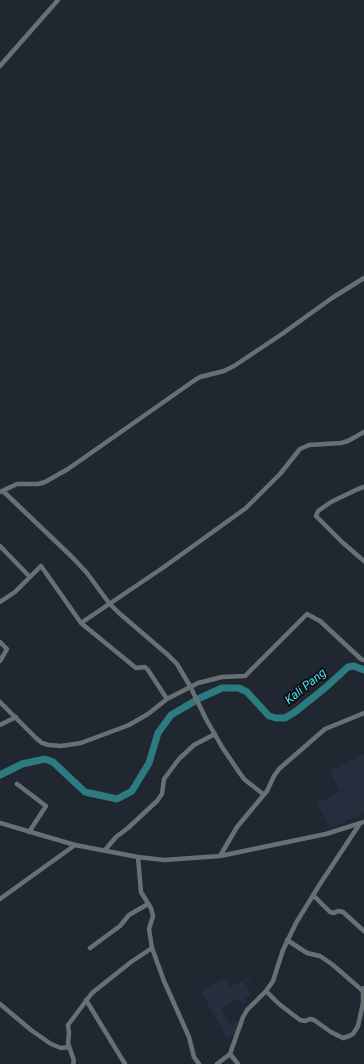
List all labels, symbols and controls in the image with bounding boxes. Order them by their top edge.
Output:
water label: Kali Pang [282,666,330,708]

